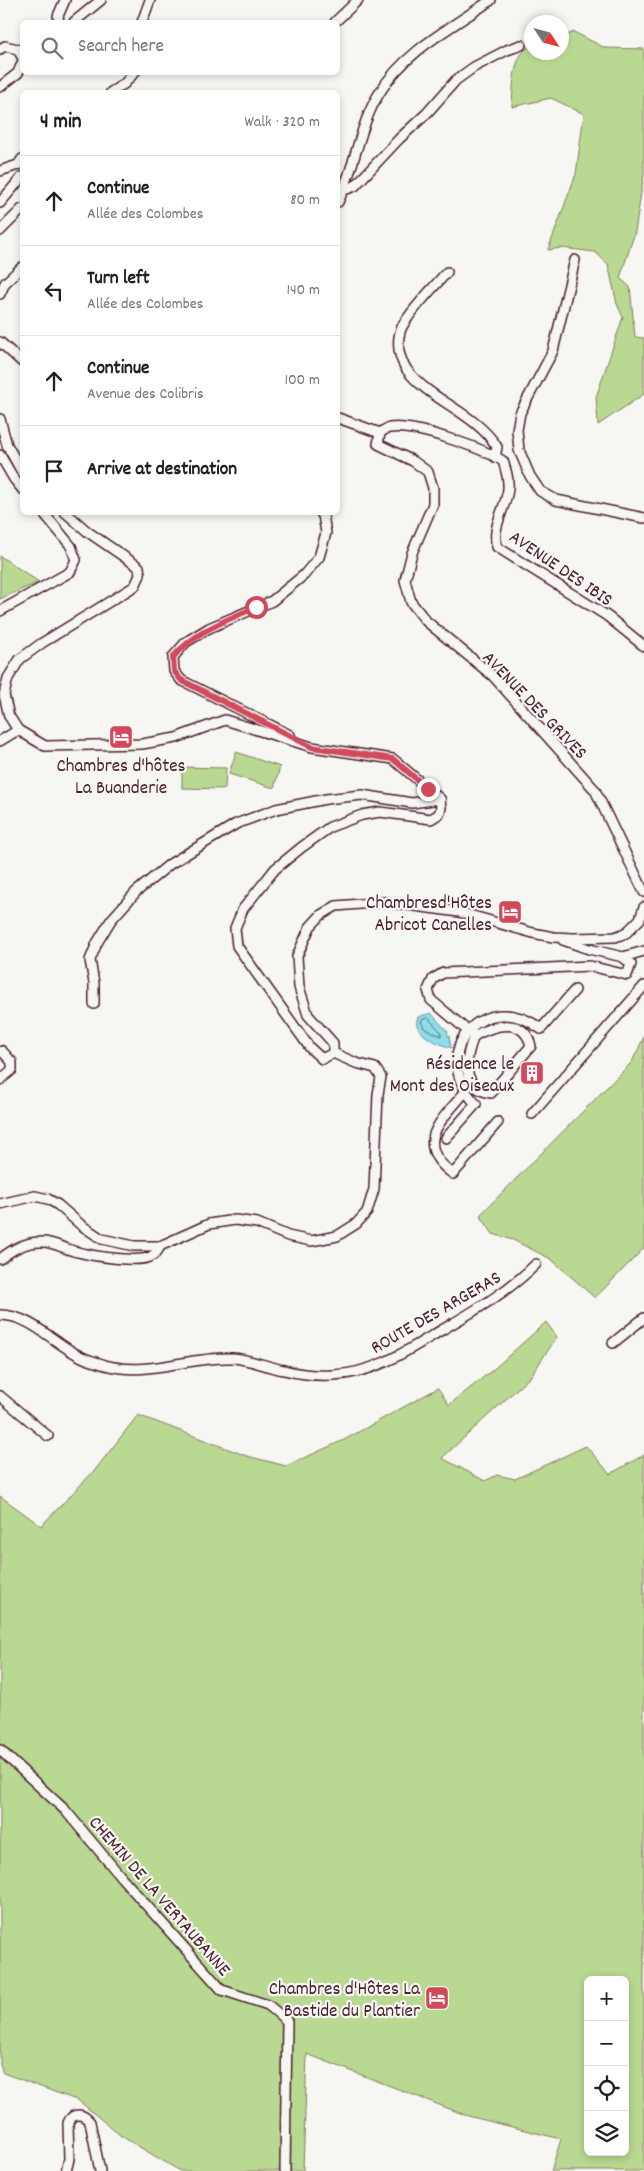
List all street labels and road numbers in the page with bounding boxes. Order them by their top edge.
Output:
street label: AVENUE DES IBIS [503,525,617,615]
street label: AVENUE DES GRIVES [475,646,592,767]
street label: ROUTE DES ARGERAS [366,1266,507,1362]
street label: CHEMIN DE LA VERTAUBANNE [81,1811,236,1984]

